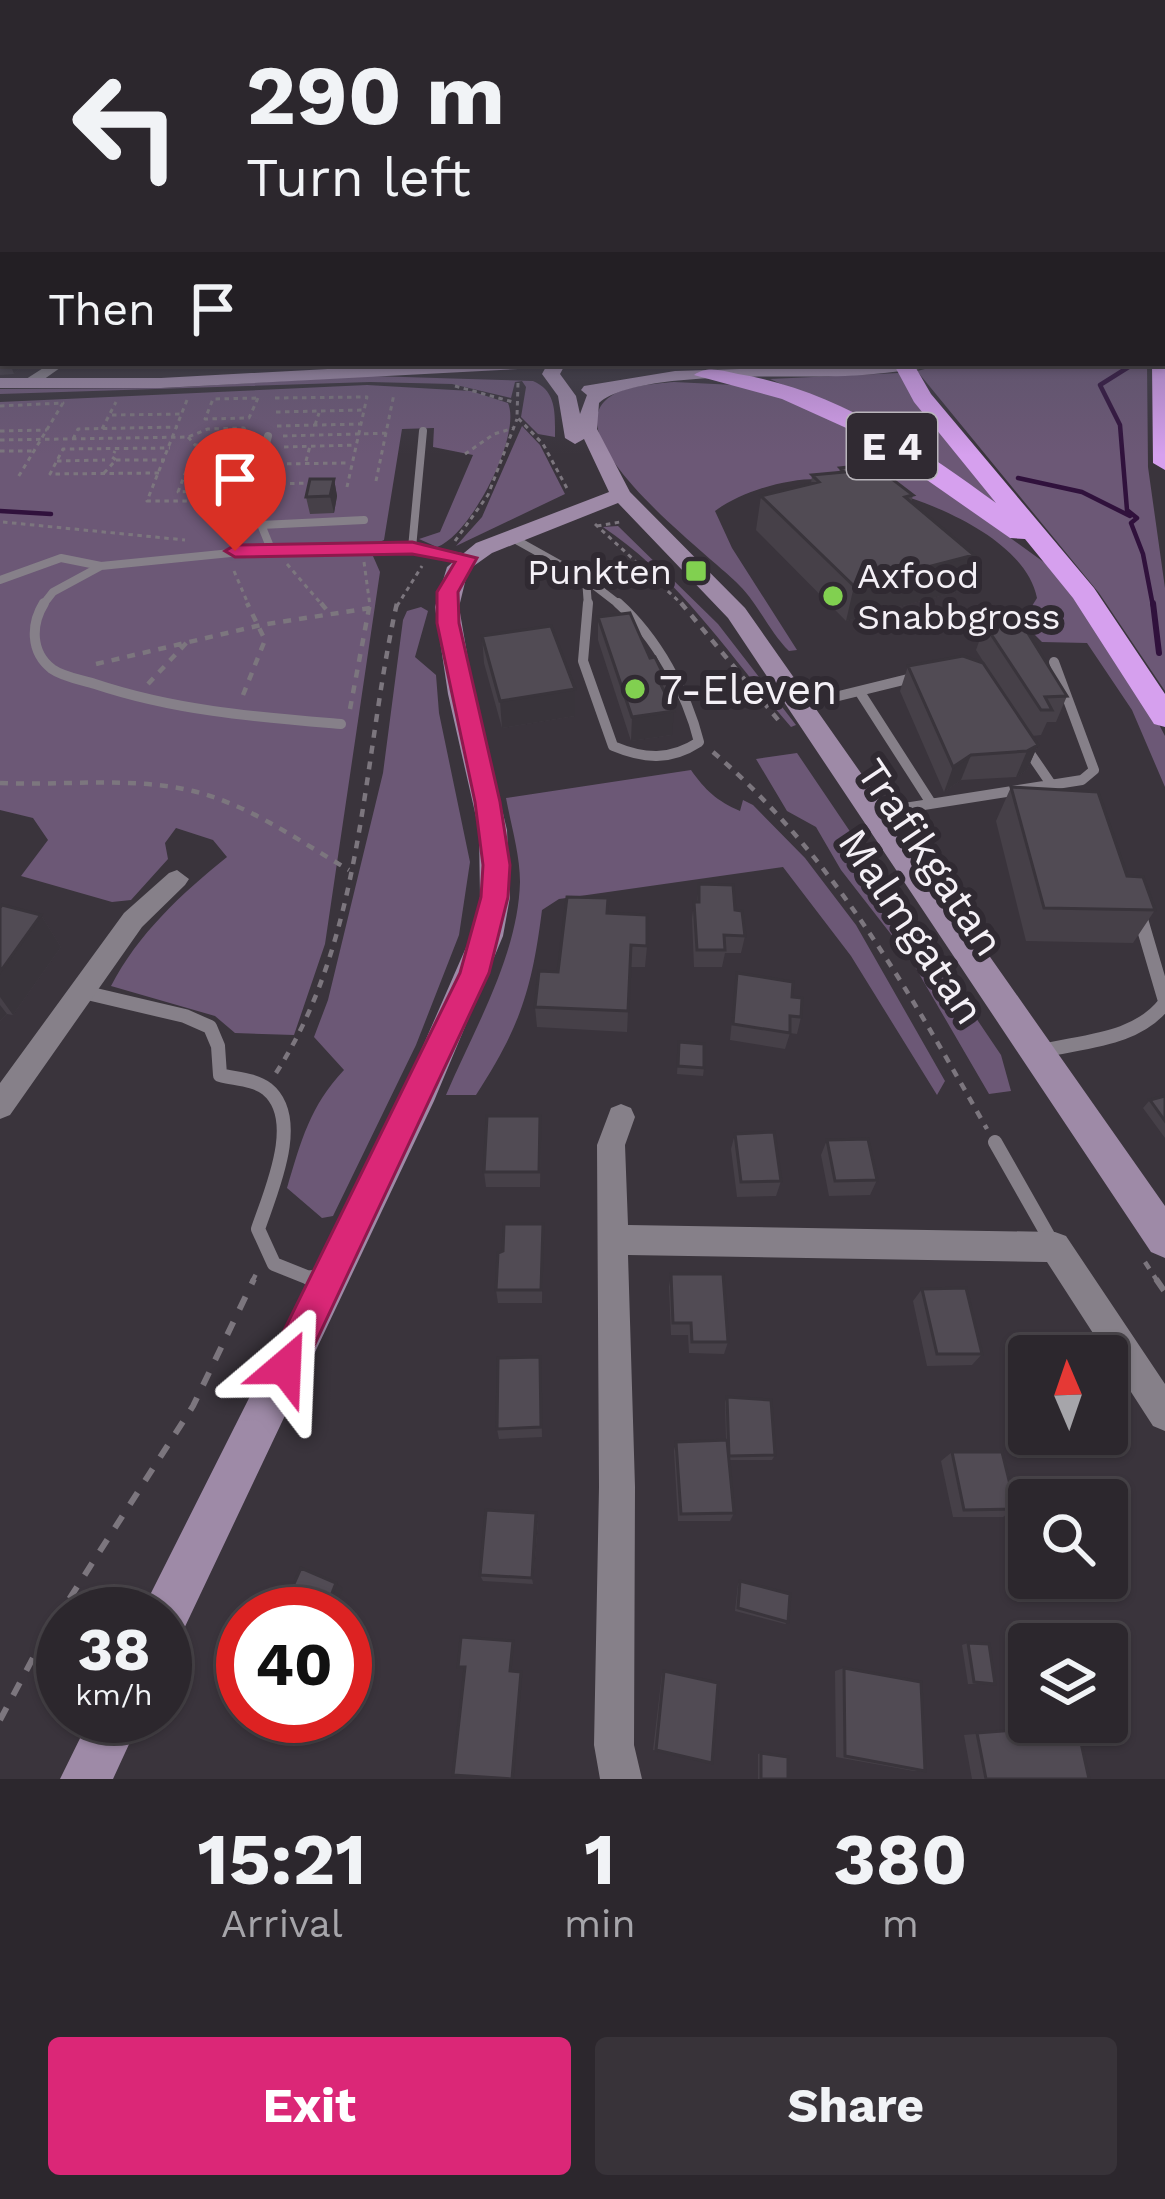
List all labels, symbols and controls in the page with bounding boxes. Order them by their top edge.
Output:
text: 290 m [246,46,505,144]
icon: left [48,48,204,204]
text: Turn left [246,146,471,209]
icon: arrive [180,276,246,342]
text: Then [48,283,156,336]
road number: E 4 [847,413,937,479]
pin [184,428,286,551]
icon: arrive [202,446,268,512]
place label: Punkten [527,551,672,593]
place label: Axfood Snabbgross [857,555,1061,638]
marker: Punkten [683,558,709,584]
marker: Axfood Snabbgross [820,583,846,609]
place label: 7-Eleven [659,665,837,714]
marker: 7-Eleven [622,676,648,702]
street label: Trafikgatan [847,750,1014,965]
street label: Malmgatan [828,819,995,1033]
position arrow [222,1304,348,1430]
north arrow [1008,1335,1128,1455]
map controls [1008,1335,1128,1743]
button: search [1008,1479,1128,1599]
speed limit sign: 40 [216,1587,372,1743]
text: 38 [77,1614,151,1685]
button: layers [1008,1623,1128,1743]
text: km/h [75,1677,153,1712]
text: 15:21 [198,1817,366,1901]
text: 1 [584,1817,615,1901]
text: 380 [833,1817,967,1901]
text: Arrival [221,1901,343,1946]
text: min [564,1901,636,1946]
text: m [882,1901,919,1946]
button: Exit [48,2037,571,2175]
button: Share [595,2037,1117,2175]

